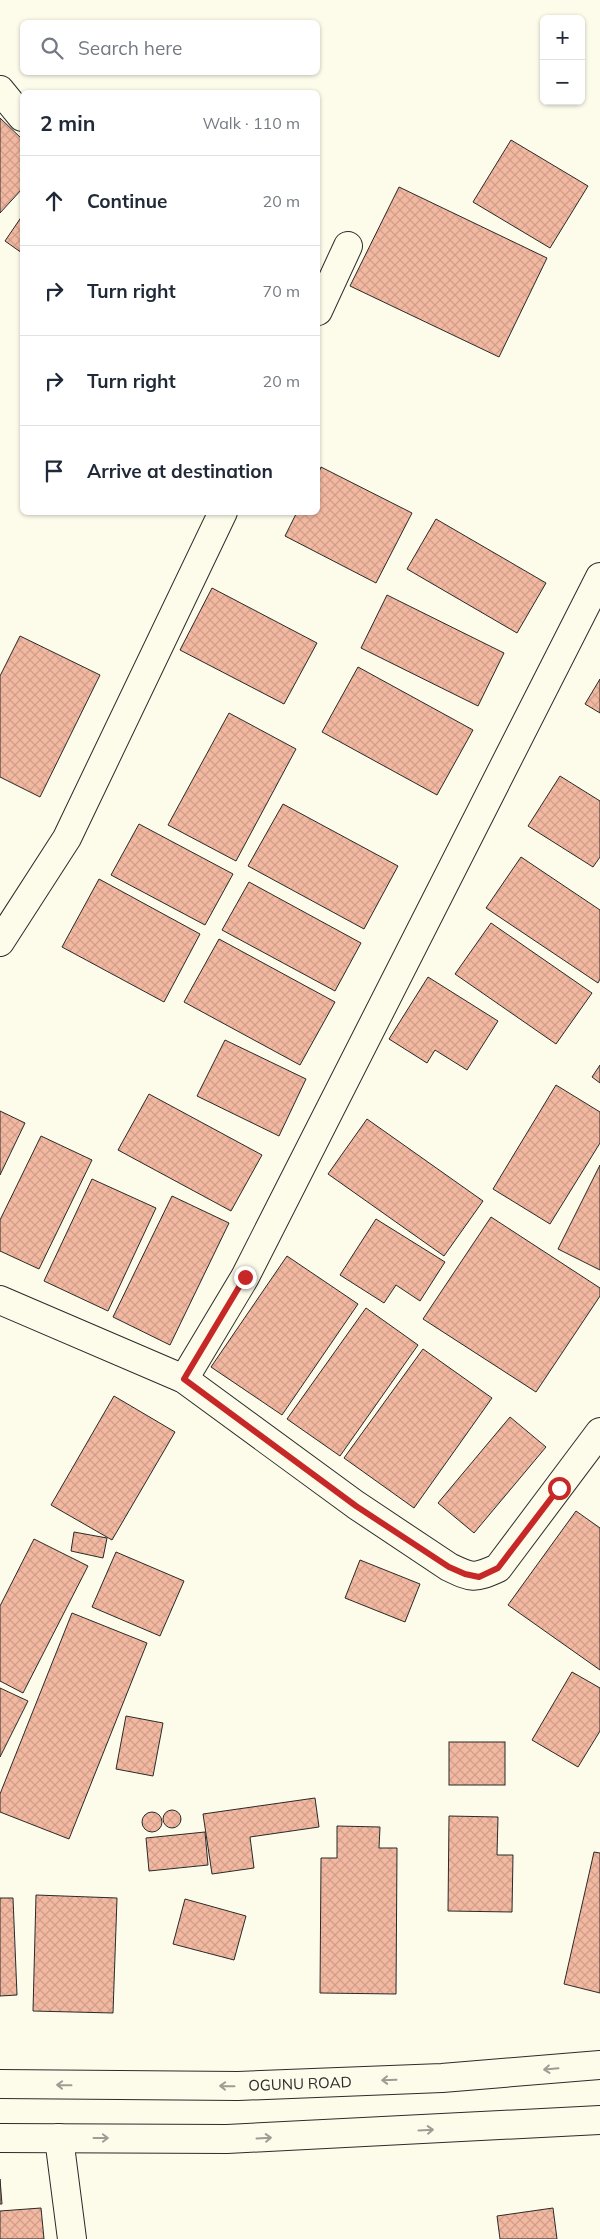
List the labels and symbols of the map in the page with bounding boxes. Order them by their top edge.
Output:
route end [234,1266,257,1289]
route start [548,1477,571,1500]
one-way arrow [544,2064,560,2074]
street label: OGUNU ROAD [248,2072,352,2095]
one-way arrow [382,2076,398,2085]
one-way arrow [57,2080,73,2089]
one-way arrow [219,2081,236,2091]
one-way arrow [418,2125,434,2135]
one-way arrow [255,2133,271,2142]
one-way arrow [93,2134,109,2143]

